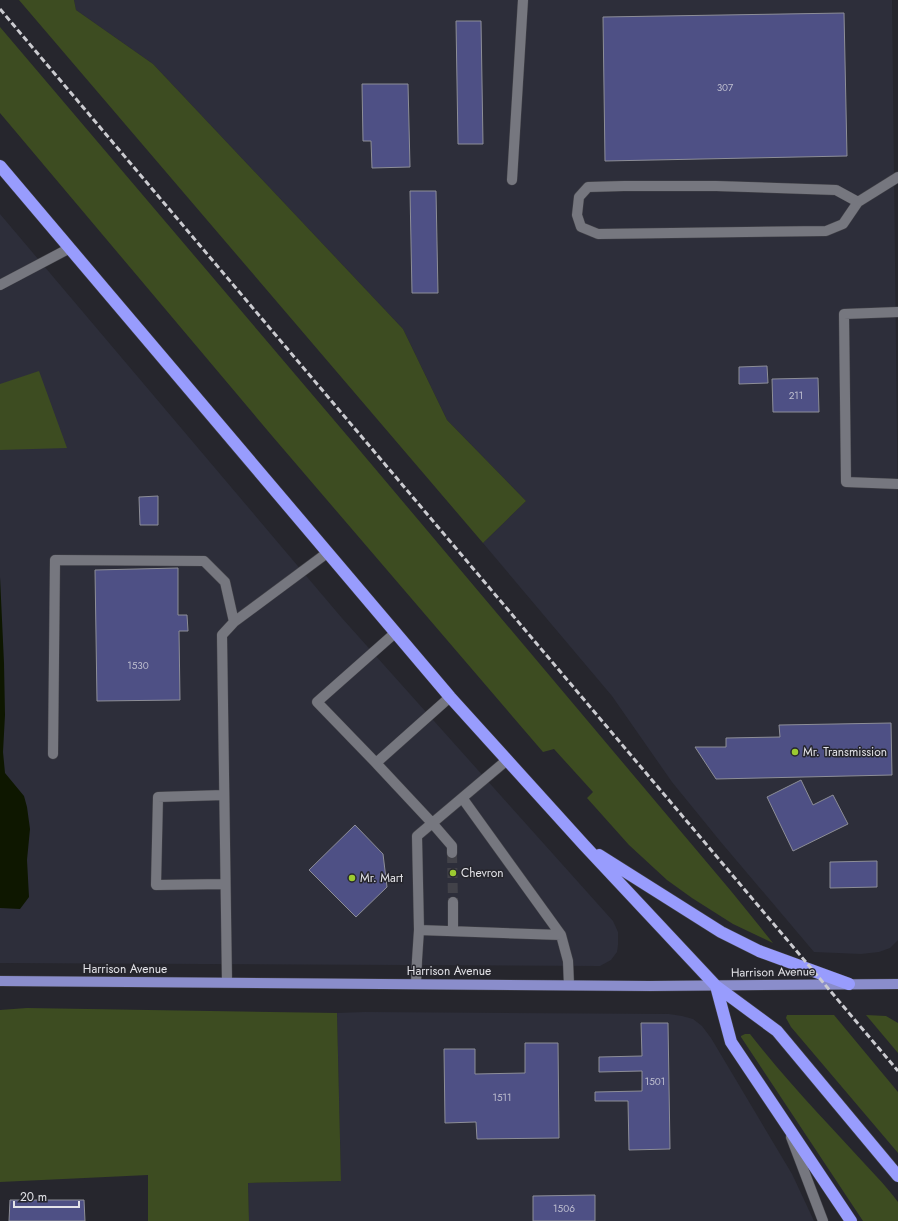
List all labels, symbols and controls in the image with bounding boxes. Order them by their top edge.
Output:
house number: 307 [717,80,734,95]
house number: 211 [789,388,803,403]
house number: 1530 [127,658,149,673]
place label: Mr. Transmission [803,743,887,761]
marker: Mr. Transmission [790,747,800,757]
place label: Chevron [461,864,504,882]
marker: Chevron [448,868,458,878]
place label: Mr. Mart [360,869,403,887]
marker: Mr. Mart [347,873,357,883]
street label: Harrison Avenue [83,960,167,978]
street label: Harrison Avenue [407,962,491,980]
street label: Harrison Avenue [731,962,815,982]
house number: 1501 [645,1074,665,1089]
house number: 1511 [492,1090,512,1105]
scale bar [14,1183,79,1209]
text: 20 m [20,1188,47,1206]
house number: 1506 [553,1201,575,1216]

